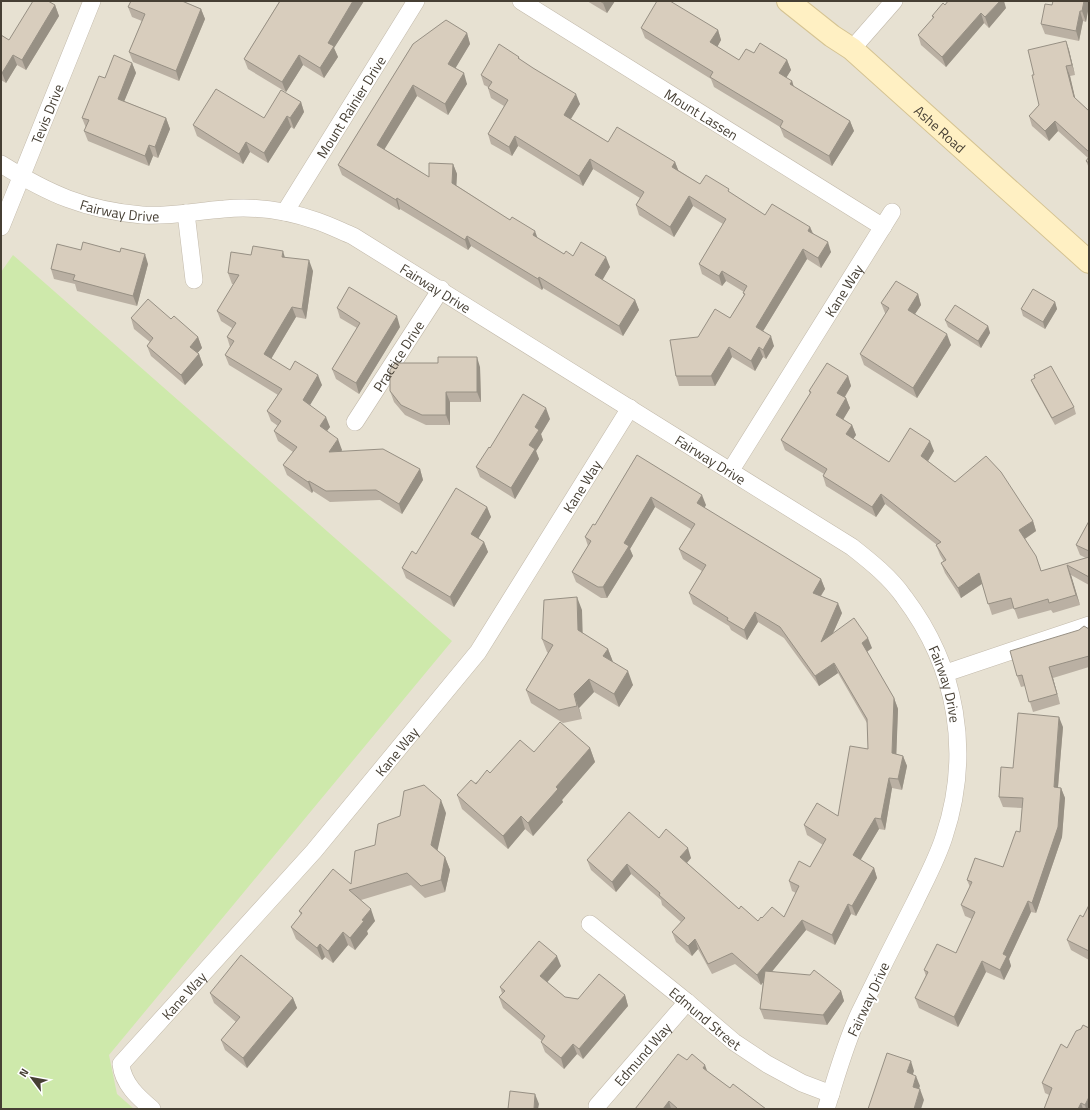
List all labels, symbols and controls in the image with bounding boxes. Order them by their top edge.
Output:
street label: Mount Rainier Drive [311,51,390,162]
street label: Tevis Drive [25,81,68,147]
street label: Mount Lassen [661,83,743,145]
street label: Ashe Road [910,100,971,157]
street label: Fairway Drive [78,193,159,226]
street label: Fairway Drive [396,258,475,318]
street label: Kane Way [819,260,868,321]
street label: Practice Drive [367,316,429,395]
street label: Fairway Drive [671,429,750,489]
street label: Kane Way [557,455,606,516]
street label: Fairway Drive [924,642,966,724]
street label: Kane Way [370,722,423,780]
street label: Fairway Drive [842,958,894,1040]
street label: Kane Way [156,966,211,1024]
street label: Edmund Street [665,982,746,1055]
street label: Edmund Way [609,1017,676,1090]
north arrow [12,1058,52,1098]
text: N [15,1065,32,1080]

